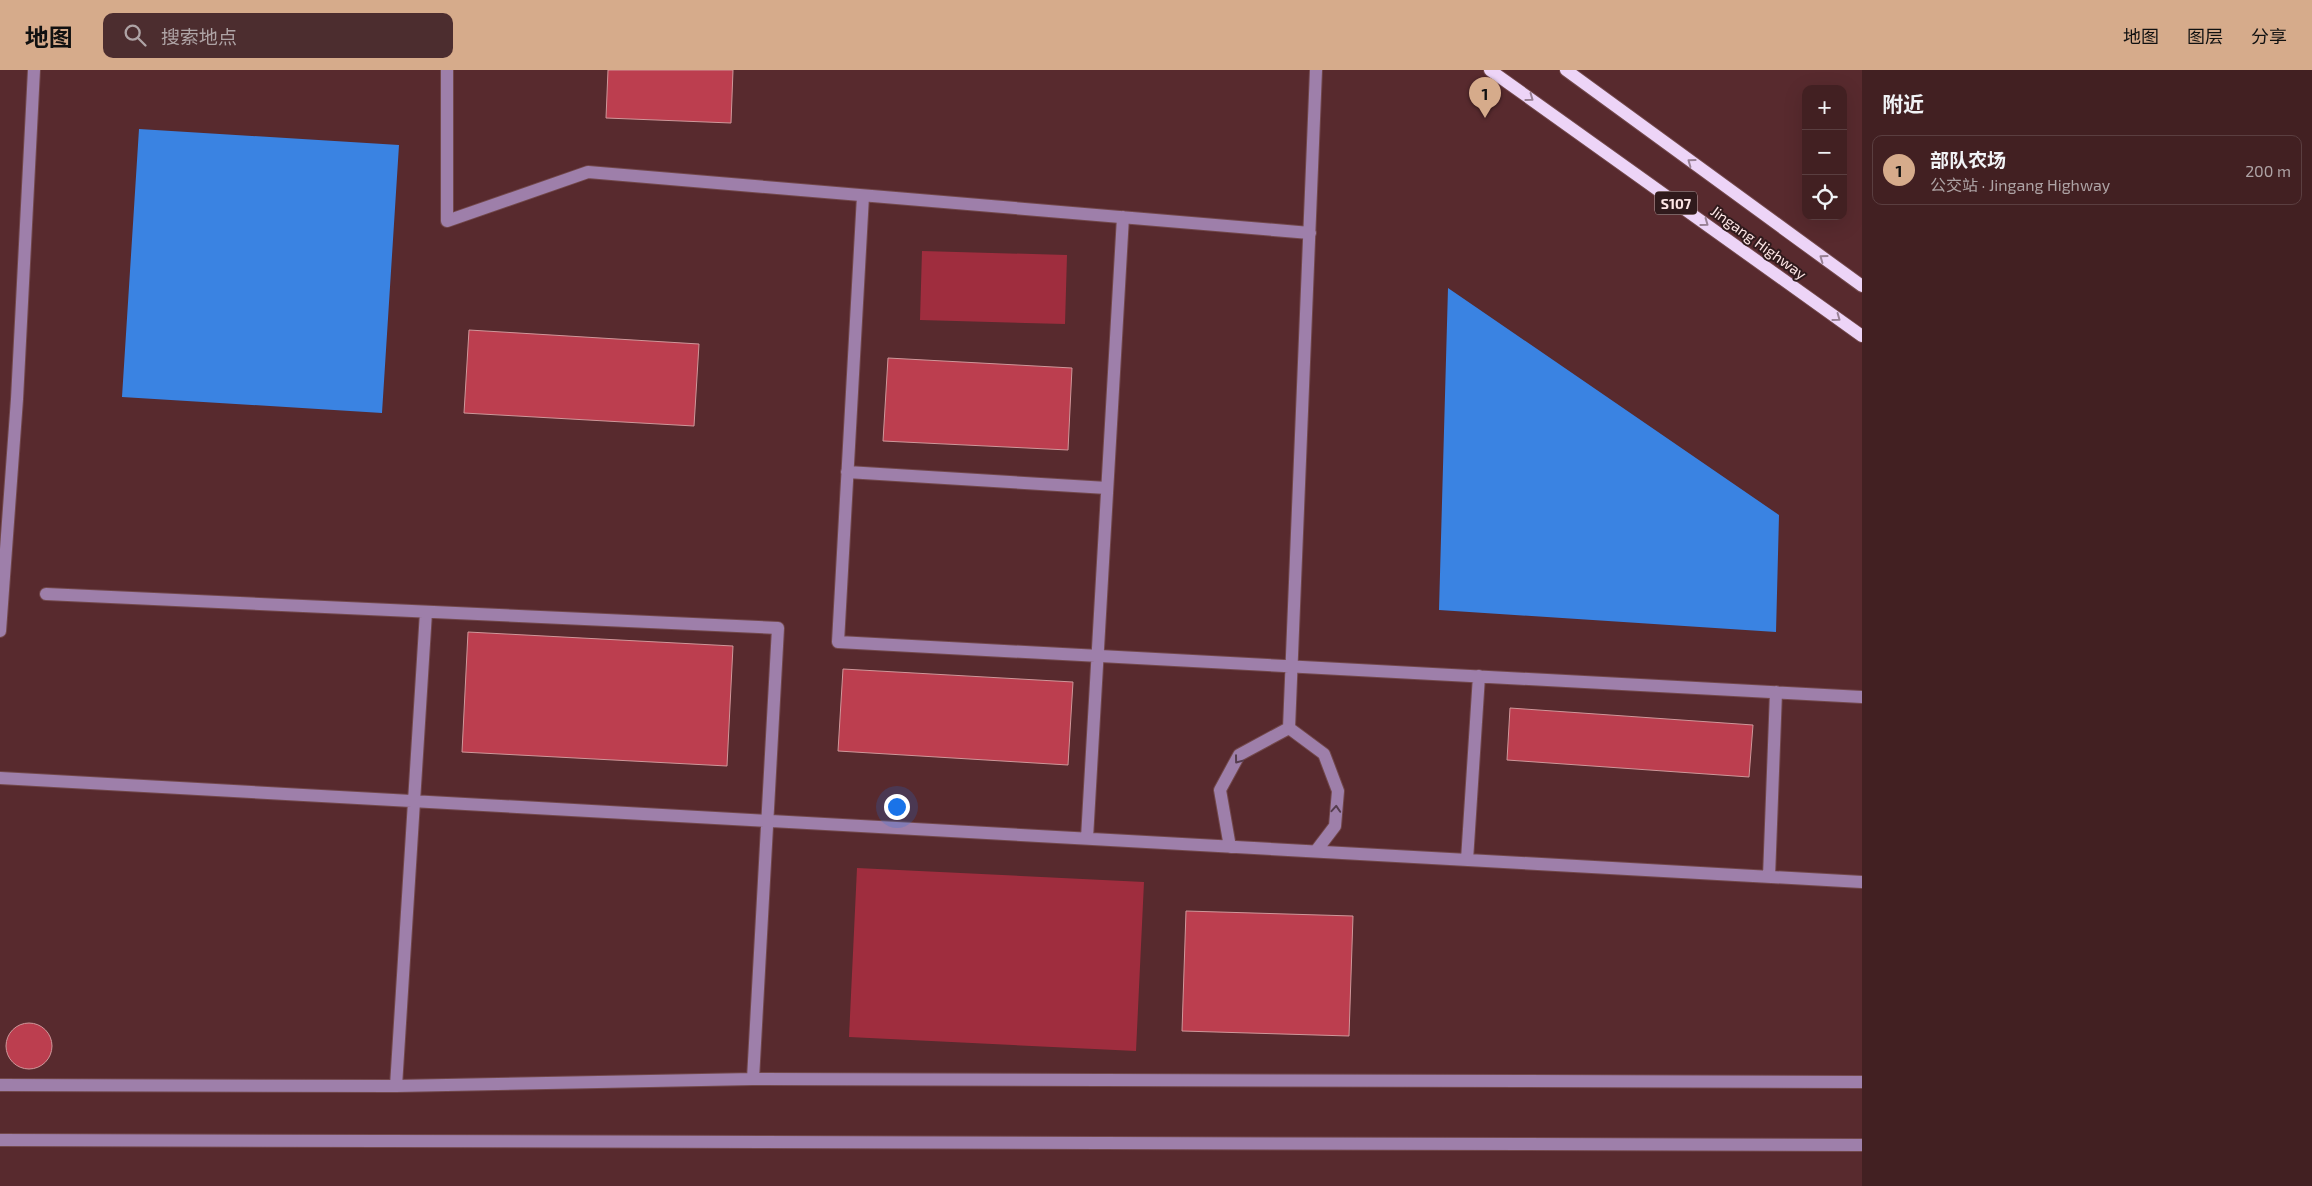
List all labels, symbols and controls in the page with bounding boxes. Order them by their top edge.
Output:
search box [103,13,453,58]
icon: search [121,21,149,49]
text: 地图 [25,22,73,51]
text: 搜索地点 [161,25,237,48]
text: 地图 [2123,25,2159,47]
text: 图层 [2187,25,2223,47]
text: 分享 [2251,25,2287,47]
pin: 1 [1469,77,1501,118]
map controls [1802,85,1847,220]
button: + [1802,85,1847,130]
text: 附近 [1882,91,1924,116]
one-way arrow [1524,92,1534,101]
button: − [1802,130,1847,175]
text: 部队农场 [1930,148,2006,171]
one-way arrow [1687,159,1697,168]
text: 1 [1896,161,1902,180]
text: 200 m [2245,161,2291,180]
button: locate [1802,175,1847,220]
text: 公交站 · Jingang Highway [1930,175,2110,194]
road number: S107 [1655,192,1697,214]
street label: Jingang Highway [1708,201,1810,283]
one-way arrow [1699,218,1708,226]
one-way arrow [1820,255,1829,263]
one-way arrow [1831,312,1841,321]
one-way arrow [1235,754,1244,764]
your location [884,794,910,820]
one-way arrow [1330,805,1341,813]

